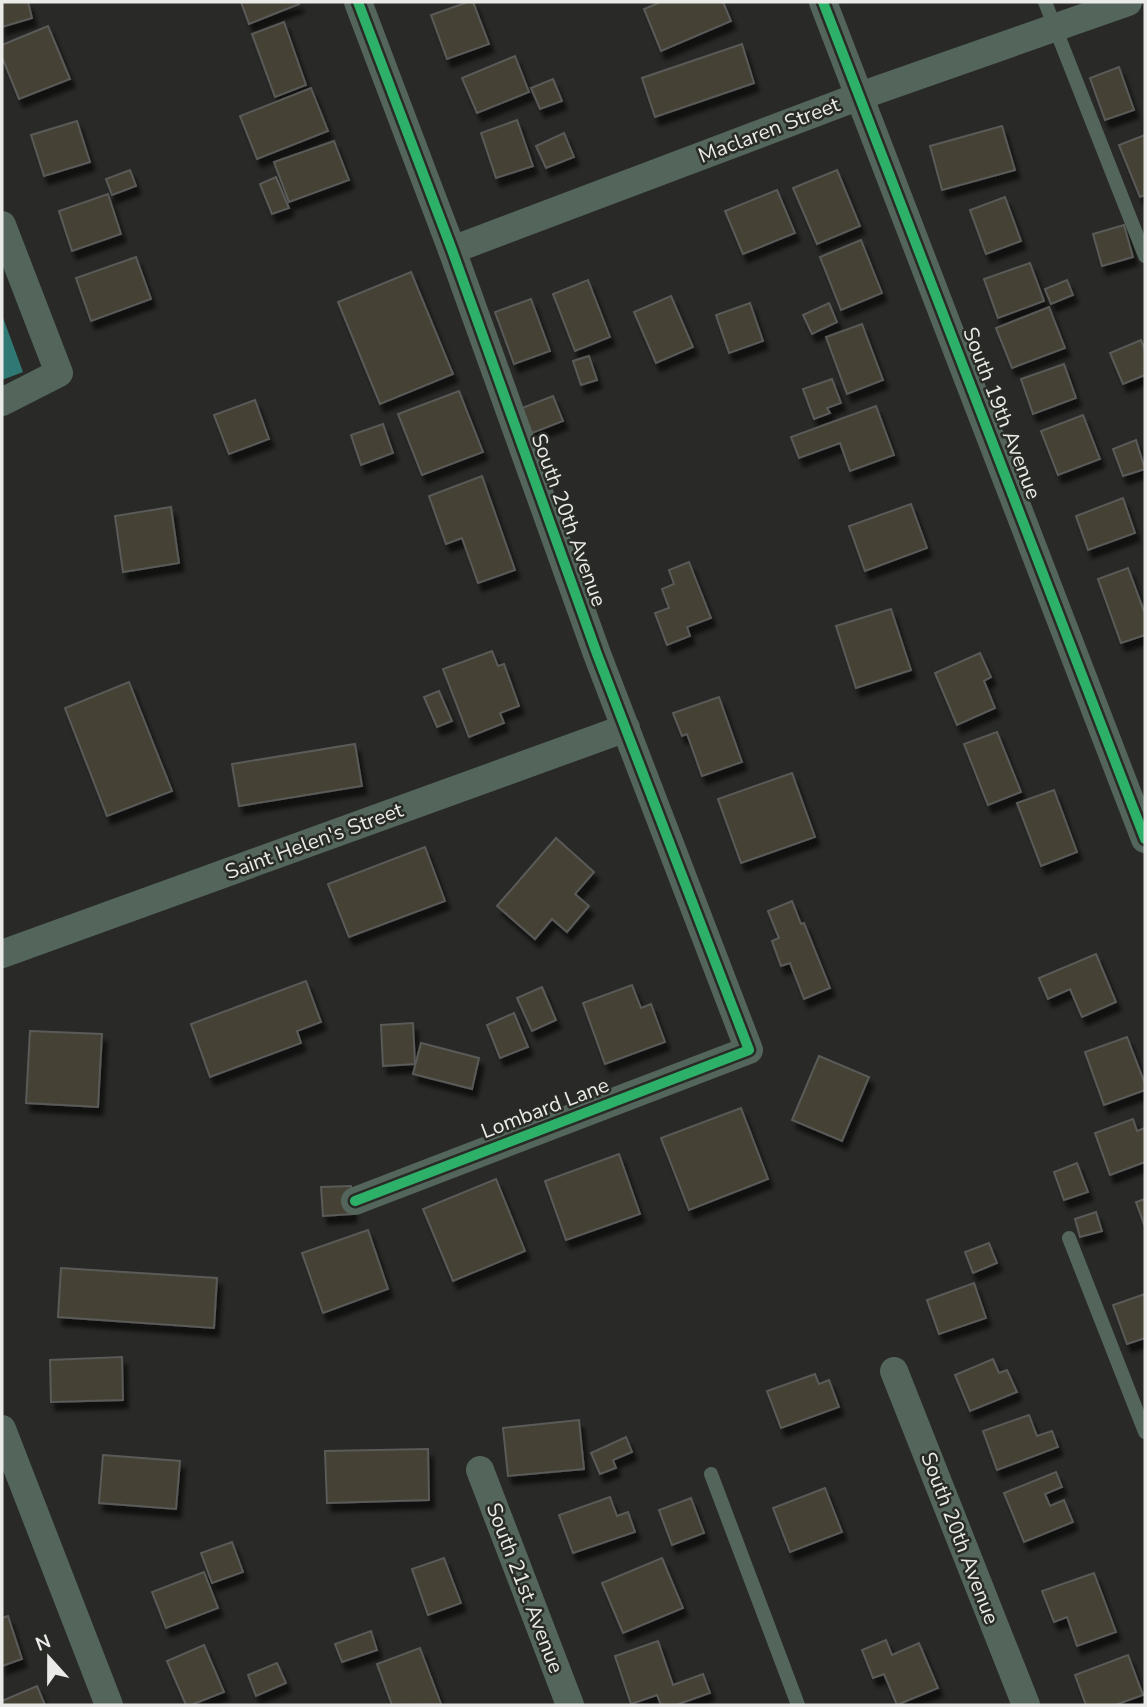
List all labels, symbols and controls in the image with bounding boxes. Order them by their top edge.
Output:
street label: Maclaren Street [694,90,844,170]
street label: South 19th Avenue [956,323,1048,503]
street label: South 20th Avenue [525,430,613,610]
street label: Saint Helen's Street [221,796,407,886]
street label: Lombard Lane [477,1071,613,1145]
street label: South 20th Avenue [914,1448,1006,1628]
street label: South 21st Avenue [480,1499,570,1677]
north arrow [14,1623,84,1693]
text: N [32,1628,55,1658]

